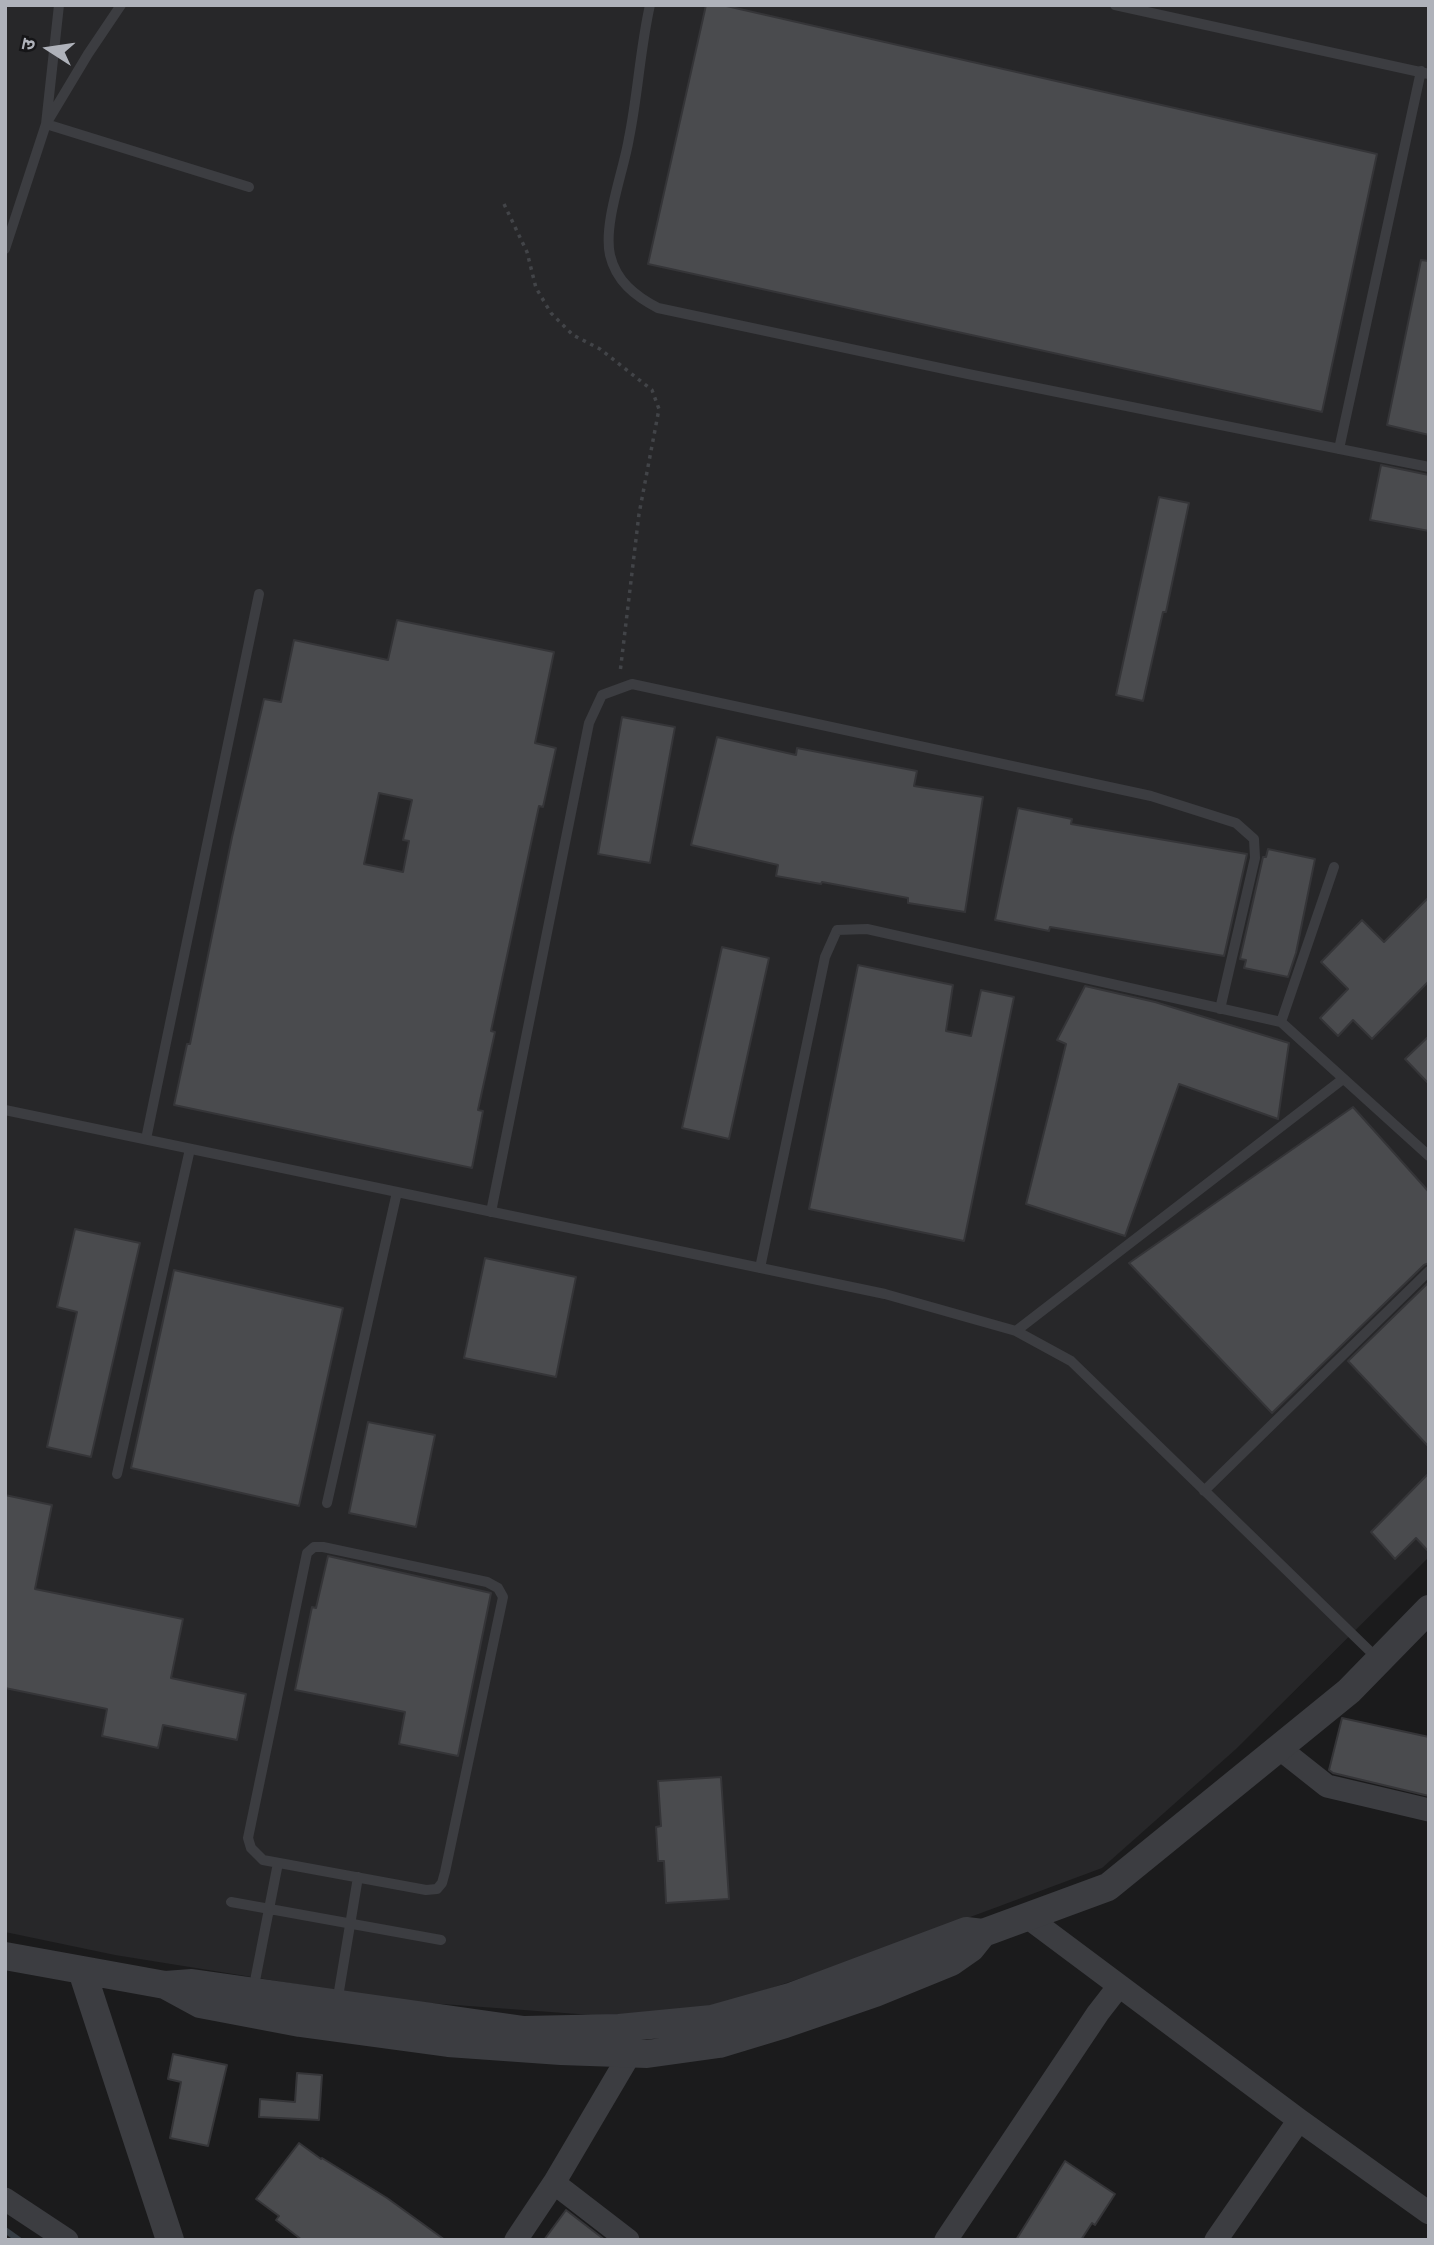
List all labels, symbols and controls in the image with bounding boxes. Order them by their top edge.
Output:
north arrow [14,14,84,84]
text: उ [16,37,41,53]

